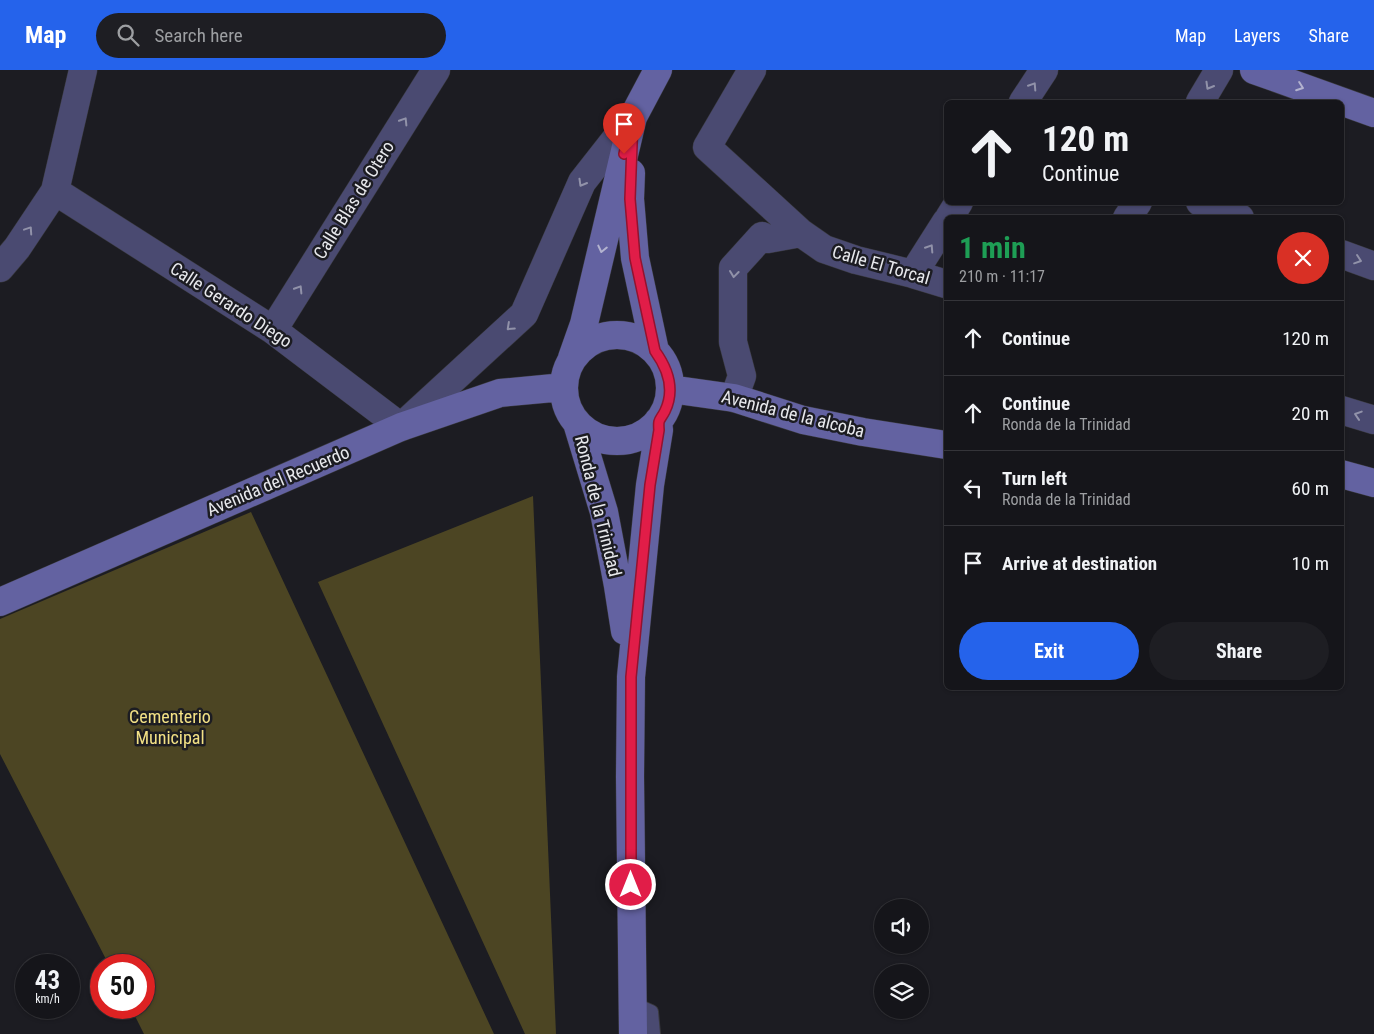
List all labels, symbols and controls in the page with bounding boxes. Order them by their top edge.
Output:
search box [96,13,446,58]
text: Map [25,21,66,49]
icon: search [114,21,142,49]
text: Search here [154,24,243,47]
text: Map [1175,25,1206,46]
text: Layers [1234,25,1281,46]
text: Share [1309,25,1349,46]
one-way arrow [1206,81,1216,90]
one-way arrow [1295,81,1304,91]
one-way arrow [1027,83,1037,92]
pin [603,103,645,154]
icon: arrive [610,110,638,138]
one-way arrow [397,118,407,127]
text: 120 m [1042,119,1129,160]
icon: ahead [959,120,1024,185]
street label: Calle Blas de Otero [309,137,398,263]
text: Continue [1042,161,1119,186]
one-way arrow [579,178,589,187]
one-way arrow [23,226,32,236]
text: 1 min [959,230,1026,265]
button: close [1277,232,1329,284]
street label: Calle El Torcal [830,241,932,288]
one-way arrow [923,244,933,253]
one-way arrow [597,245,608,254]
one-way arrow [1353,254,1361,264]
street label: Calle Gerardo Diego [167,257,296,352]
text: 210 m · 11:17 [959,267,1045,286]
one-way arrow [729,270,740,278]
one-way arrow [292,285,302,294]
one-way arrow [506,321,515,330]
icon: ahead [959,324,987,352]
text: Continue [1002,327,1070,350]
text: 120 m [1282,327,1329,350]
street label: Avenida de la alcoba [720,386,867,441]
text: Continue [1002,392,1070,415]
icon: ahead [959,399,987,427]
text: 20 m [1292,402,1329,425]
one-way arrow [1354,411,1362,421]
text: Ronda de la Trinidad [1002,415,1131,434]
street label: Ronda de la Trinidad [571,433,626,579]
street label: Avenida del Recuerdo [203,441,352,520]
text: Turn left [1002,467,1067,490]
icon: left [959,474,987,502]
text: 60 m [1292,477,1329,500]
text: Ronda de la Trinidad [1002,490,1131,509]
icon: arrive [959,549,987,577]
text: Arrive at destination [1002,552,1157,575]
text: 10 m [1292,552,1329,575]
button: Exit [959,622,1139,680]
button: Share [1149,622,1329,680]
park label: Cementerio Municipal [129,706,211,748]
position arrow [604,858,656,910]
map controls [874,899,929,1019]
button: sound [874,899,929,954]
speed limit sign: 50 [90,954,155,1019]
button: layers [874,964,929,1019]
text: 43 [35,966,60,995]
text: km/h [35,992,60,1006]

